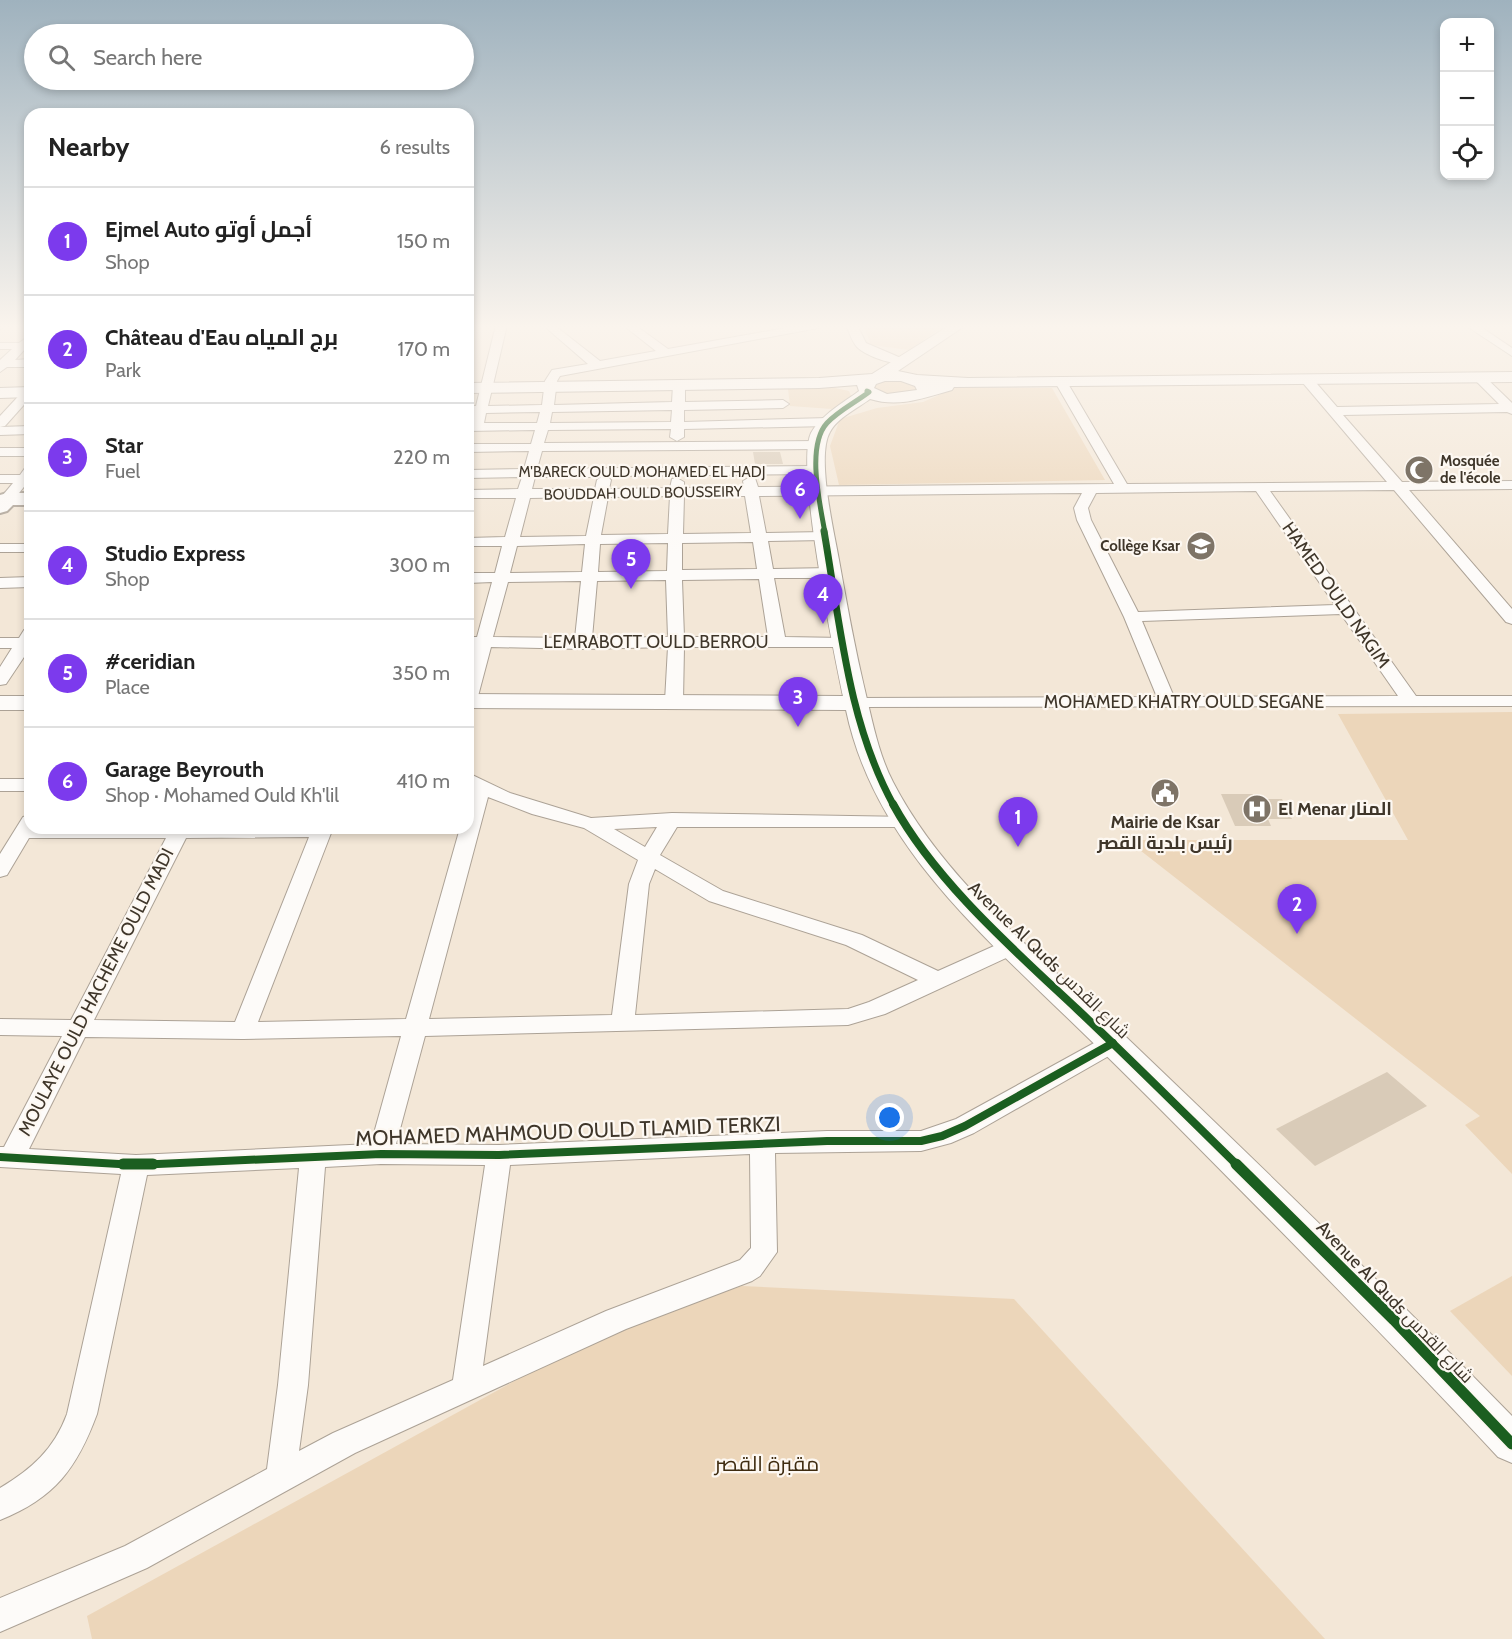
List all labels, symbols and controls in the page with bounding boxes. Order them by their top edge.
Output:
map controls [1440,18,1494,180]
button: + [1440,18,1494,72]
search box [24,24,474,90]
icon: search [45,41,78,74]
text: Search here [93,44,202,71]
button: − [1440,72,1494,126]
button: locate [1440,126,1494,180]
text: Nearby [48,131,129,163]
text: 6 results [379,135,450,159]
text: Ejmel Auto أجمل أوتو [105,216,312,243]
text: 1 [64,229,71,253]
text: 150 m [397,229,450,253]
text: Shop [105,250,150,274]
text: Château d'Eau برج المياه [105,324,338,351]
text: 2 [62,337,73,361]
text: 170 m [398,337,450,361]
text: Park [105,358,141,382]
text: Star [105,432,143,459]
text: 3 [62,445,73,469]
text: 220 m [393,445,450,469]
place label: Mosquée de l'école [1440,452,1501,487]
mosque icon: Mosquée de l'école [1403,454,1435,486]
text: Fuel [105,459,140,483]
street label: M'BARECK OULD MOHAMED EL HADJ [518,463,766,481]
pin: 6 [780,470,820,519]
street label: BOUDDAH OULD BOUSSEIRY [543,482,743,504]
street label: HAMED OULD NAGIM [1277,518,1395,672]
school or university icon: Collège Ksar [1185,530,1217,562]
place label: Collège Ksar [1100,537,1180,555]
text: Studio Express [105,540,245,567]
pin: 5 [612,540,650,589]
text: 4 [61,553,74,577]
text: 300 m [389,553,450,577]
text: Shop [105,567,150,591]
pin: 4 [804,574,842,624]
street label: LEMRABOTT OULD BERROU [543,631,769,653]
text: #ceridian [105,648,195,675]
text: 5 [62,661,73,685]
text: 350 m [392,661,450,685]
text: Place [105,675,150,699]
pin: 3 [778,678,818,727]
street label: MOHAMED KHATRY OULD SEGANE [1044,691,1324,713]
text: Garage Beyrouth [105,756,264,783]
text: 6 [62,769,73,793]
text: 410 m [396,769,450,793]
public building icon: Mairie de Ksar رئيس بلدية القصر [1149,777,1181,809]
text: Shop · Mohamed Ould Kh'lil [105,783,339,807]
hospital icon: El Menar المنار [1241,793,1273,825]
pin: 1 [998,798,1038,847]
place label: El Menar المنار [1278,798,1392,820]
place label: Mairie de Ksar رئيس بلدية القصر [1096,811,1233,854]
street label: MOULAYE OULD HACHEME OULD MADI [14,844,178,1140]
street label: Avenue Al Quds شارع القدس [963,877,1135,1044]
pin: 2 [1278,884,1316,934]
your location [875,1103,904,1132]
street label: MOHAMED MAHMOUD OULD TLAMID TERKZI [355,1111,781,1151]
street label: Avenue Al Quds شارع القدس [1311,1216,1478,1388]
park label: مقبرة القصر [714,1451,819,1476]

